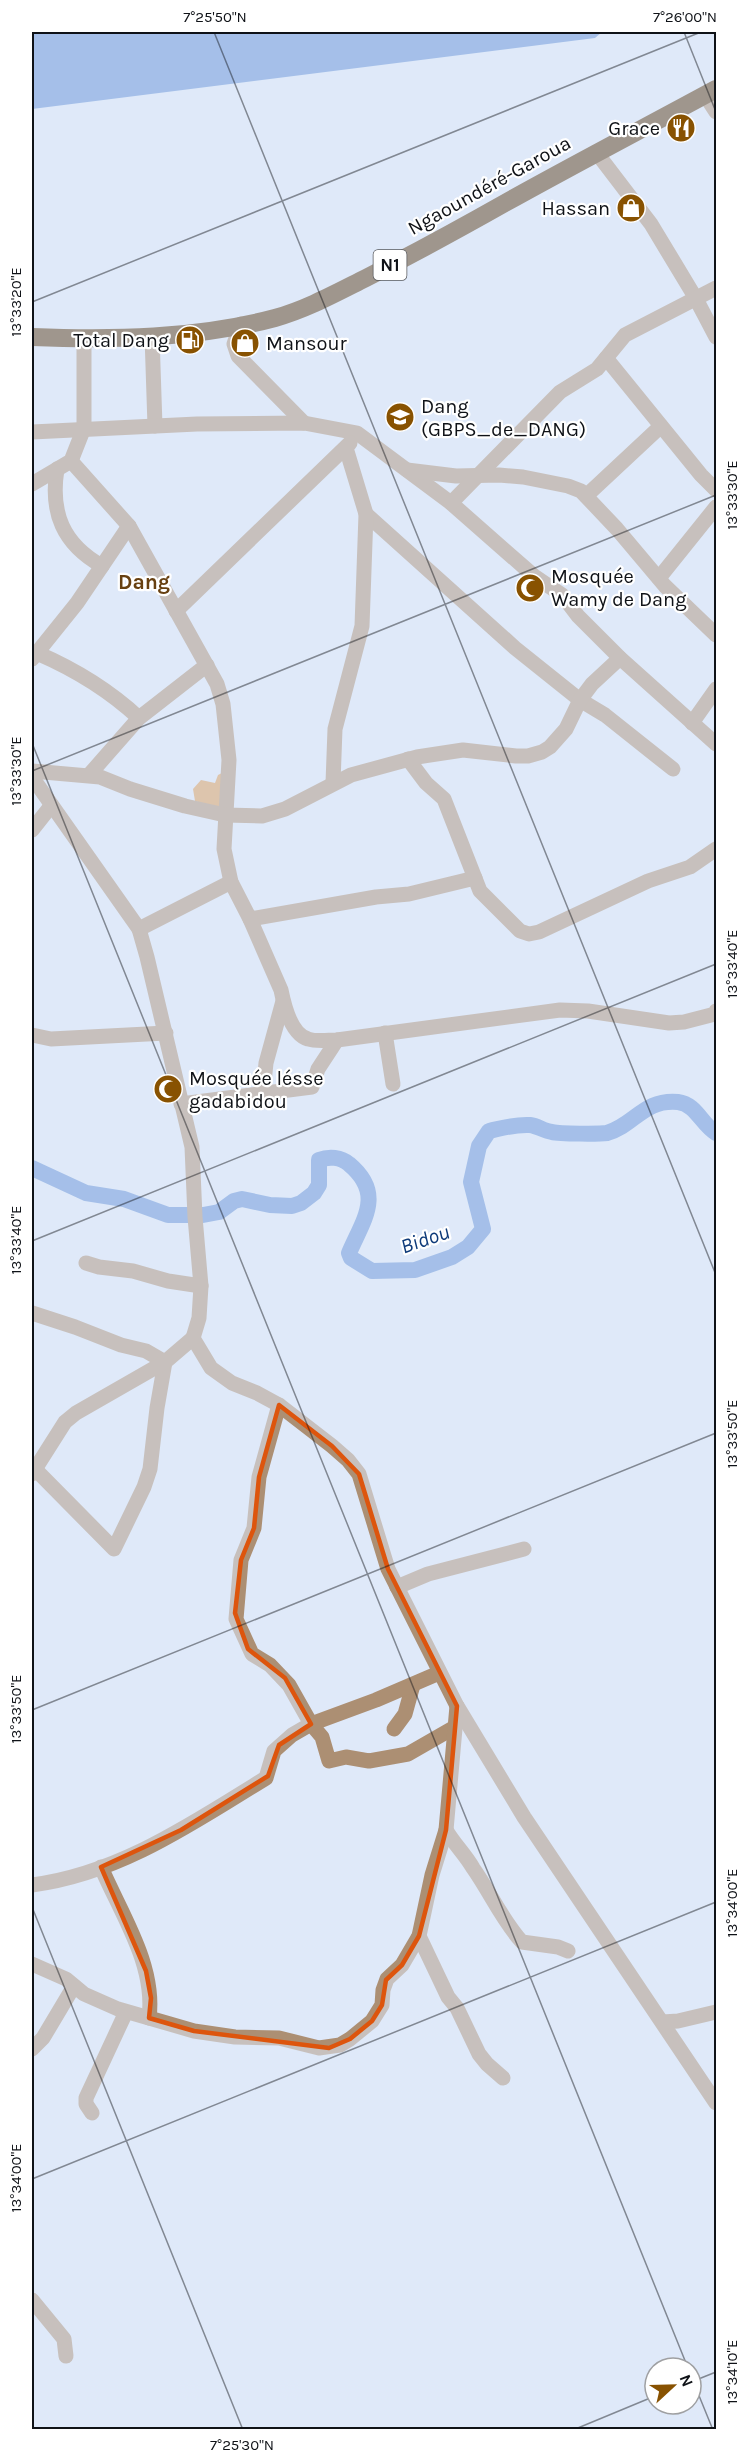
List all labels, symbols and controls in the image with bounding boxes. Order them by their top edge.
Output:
text: 7°25'50"N [183,8,247,26]
text: 7°26'00"N [653,8,717,26]
restaurant icon: Grace [665,112,697,144]
place label: Grace [608,117,660,140]
street label: Ngaoundéré-Garoua [404,131,575,240]
shop icon: Hassan [615,192,647,224]
place label: Hassan [542,197,610,220]
road number: N1 [374,250,406,280]
text: 13°33'20"E [7,267,25,337]
fuel station icon: Total Dang [174,324,206,356]
shop icon: Mansour [229,327,261,359]
place label: Total Dang [73,329,169,352]
place label: Mansour [266,332,348,355]
place label: Dang (GBPS_de_DANG) [421,395,586,441]
school or university icon: Dang (GBPS_de_DANG) [384,401,416,433]
text: 13°33'30"E [723,460,741,530]
place label: Mosquée Wamy de Dang [551,565,686,611]
district label: Dang [118,570,170,594]
mosque icon: Mosquée Wamy de Dang [514,572,546,604]
text: 13°33'30"E [7,736,25,806]
text: 13°33'40"E [723,930,741,998]
place label: Mosquée lésse gadabidou [189,1067,324,1113]
mosque icon: Mosquée lésse gadabidou [152,1073,184,1105]
text: 13°33'40"E [7,1206,25,1274]
water label: Bidou [397,1219,453,1259]
text: 13°33'50"E [723,1399,741,1469]
text: 13°33'50"E [7,1674,25,1744]
text: 13°34'00"E [723,1869,741,1938]
text: 13°34'00"E [7,2144,25,2213]
text: 13°34'10"E [723,2339,741,2405]
north arrow [643,2356,703,2416]
text: N [675,2372,697,2389]
text: 7°25'30"N [210,2436,274,2454]

